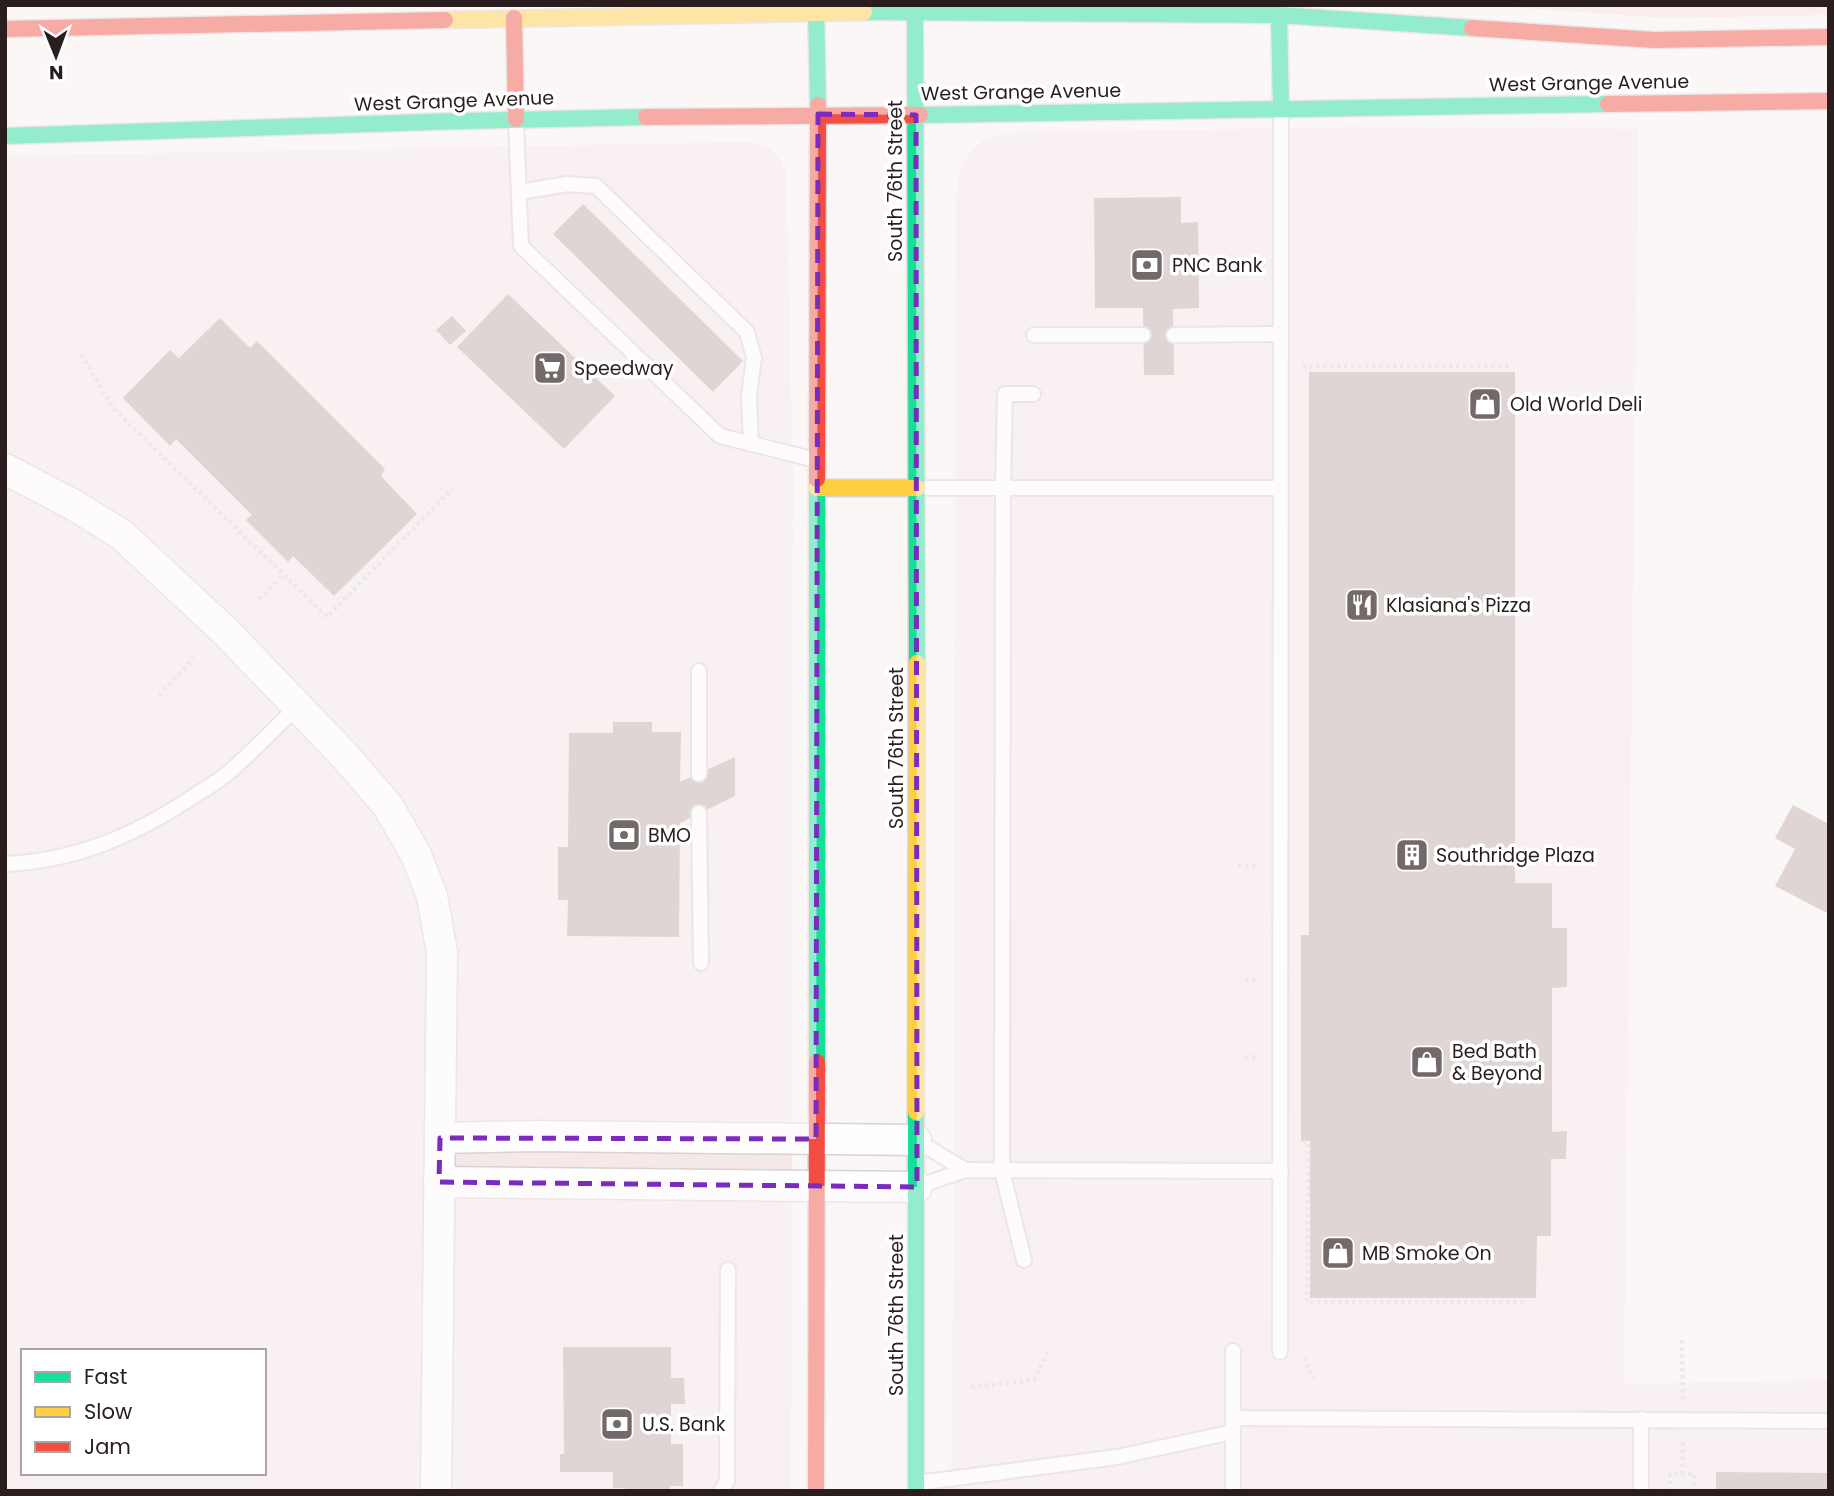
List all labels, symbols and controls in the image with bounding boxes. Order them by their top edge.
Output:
north arrow [21,21,91,91]
text: N [49,59,64,86]
street label: West Grange Avenue [1489,68,1689,98]
street label: West Grange Avenue [921,77,1121,107]
street label: West Grange Avenue [354,84,554,118]
street label: South 76th Street [882,100,909,262]
bank icon: PNC Bank [1128,246,1166,284]
place label: PNC Bank [1172,252,1263,279]
supermarket icon: Speedway [531,349,569,387]
place label: Speedway [574,355,674,382]
shop icon: Old World Deli [1466,385,1504,423]
place label: Old World Deli [1510,391,1642,418]
restaurant icon: Klasiana's Pizza [1343,586,1381,624]
place label: Klasiana's Pizza [1386,592,1531,619]
street label: South 76th Street [883,667,910,829]
bank icon: BMO [605,816,643,854]
place label: BMO [648,822,691,849]
building icon: Southridge Plaza [1393,836,1431,874]
place label: Southridge Plaza [1436,842,1595,869]
place label: Bed Bath & Beyond [1452,1038,1542,1087]
shop icon: Bed Bath & Beyond [1408,1043,1446,1081]
street label: South 76th Street [883,1234,910,1396]
shop icon: MB Smoke On [1319,1234,1357,1272]
place label: MB Smoke On [1362,1240,1492,1267]
legend [21,1349,266,1475]
text: Fast [84,1362,127,1391]
text: Slow [84,1397,132,1426]
bank icon: U.S. Bank [598,1405,636,1443]
place label: U.S. Bank [642,1411,726,1438]
text: Jam [84,1432,131,1461]

